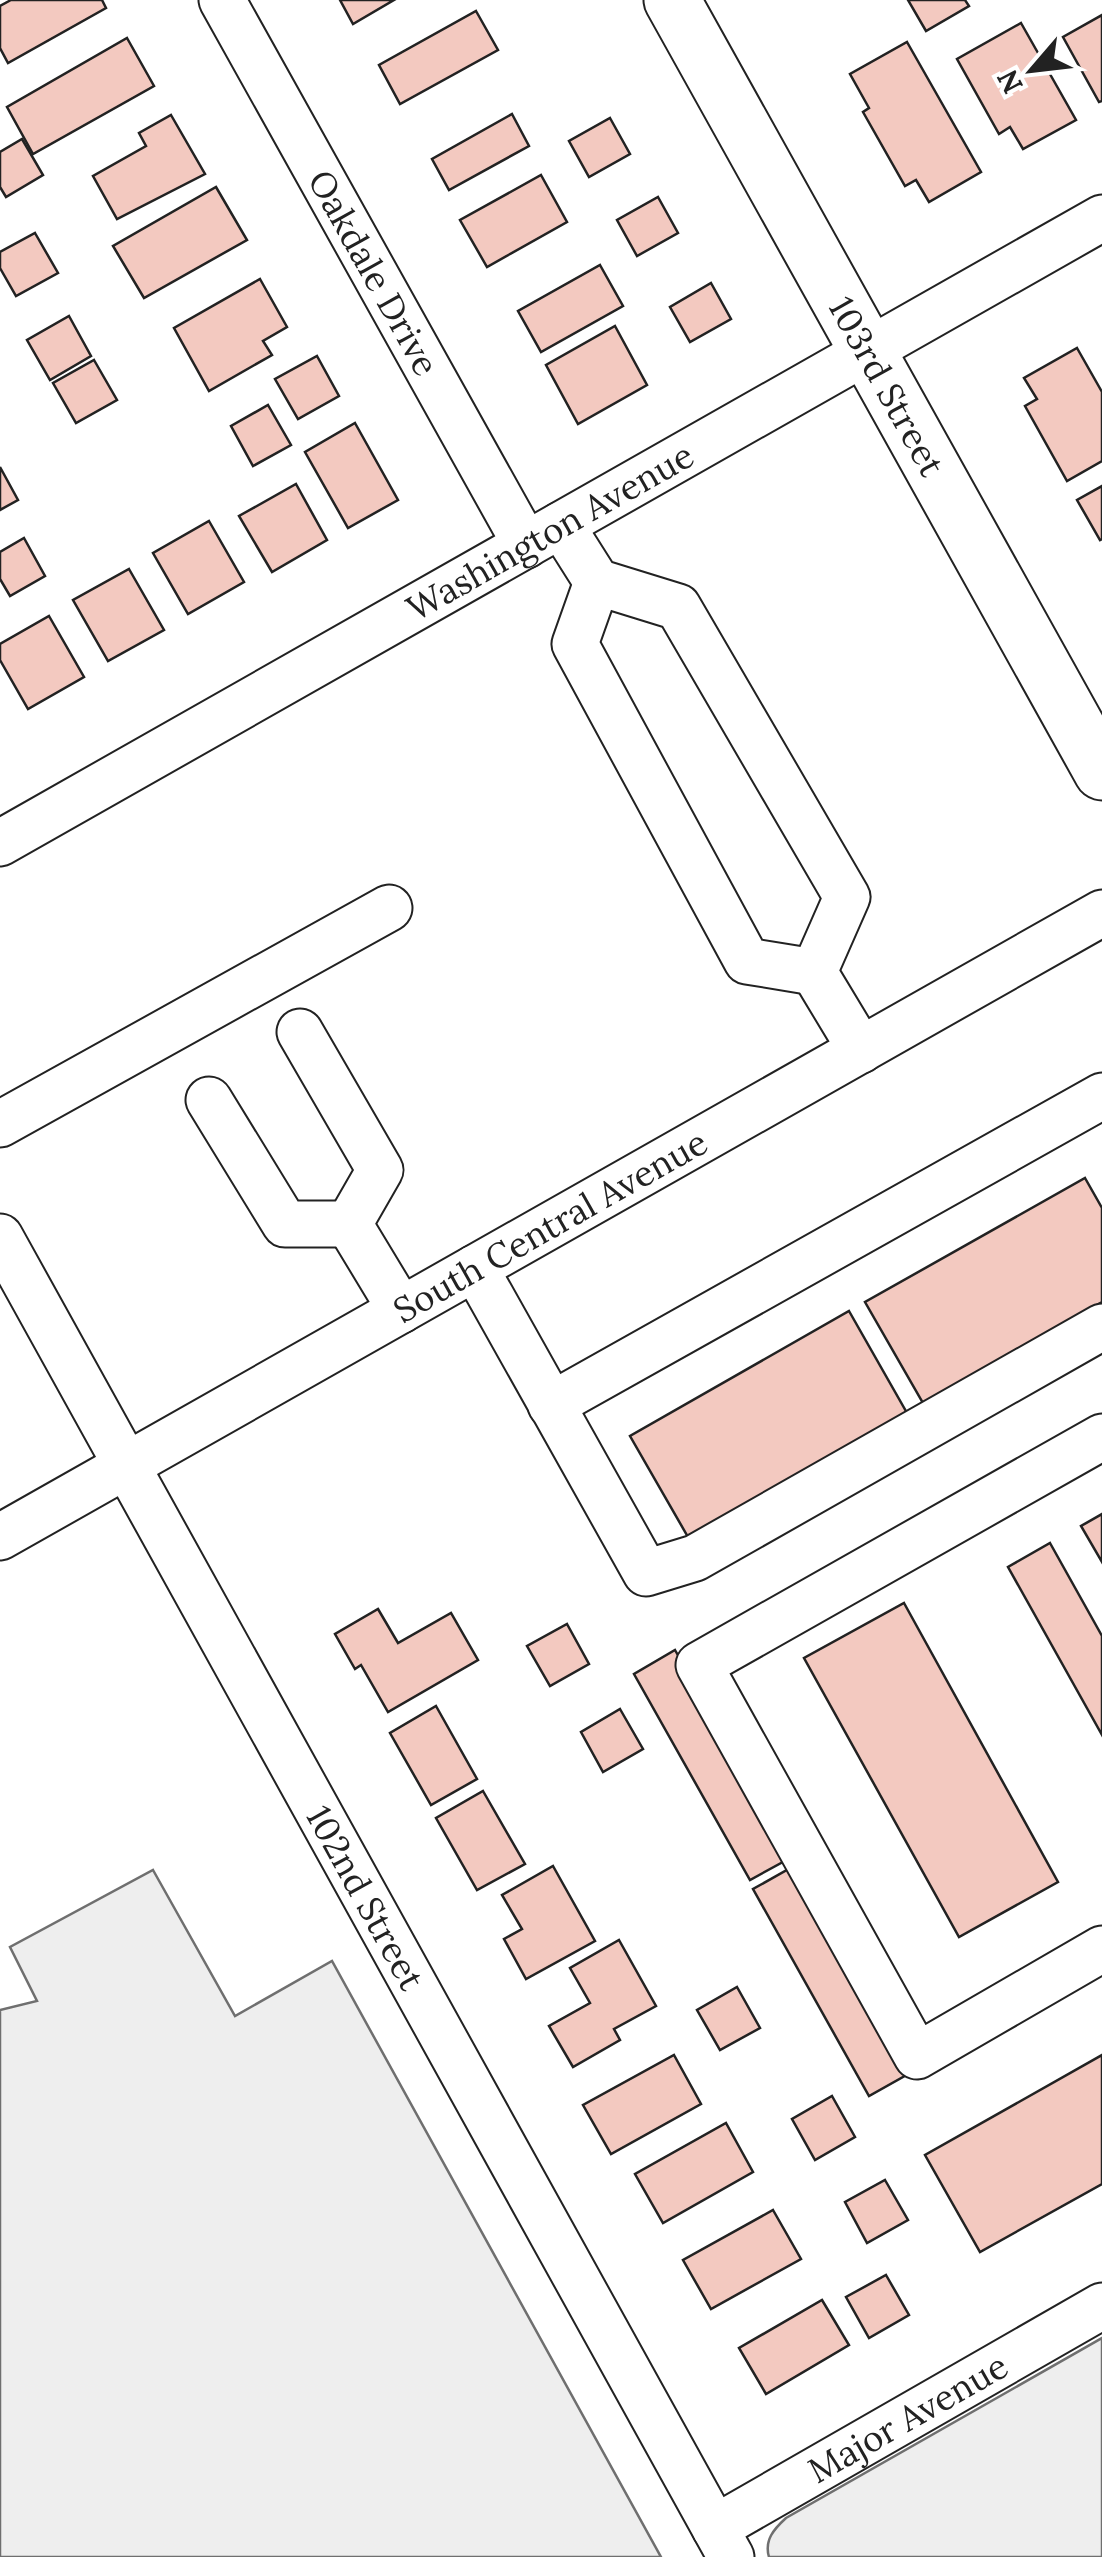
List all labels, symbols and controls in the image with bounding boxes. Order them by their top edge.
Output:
north arrow [982,20,1082,120]
text: N [989,64,1031,100]
street label: Oakdale Drive [299,162,449,383]
street label: 103rd Street [819,289,955,484]
street label: Washington Avenue [398,432,701,630]
street label: South Central Avenue [385,1119,715,1332]
street label: 102nd Street [297,1797,435,1998]
street label: Major Avenue [800,2343,1016,2493]

